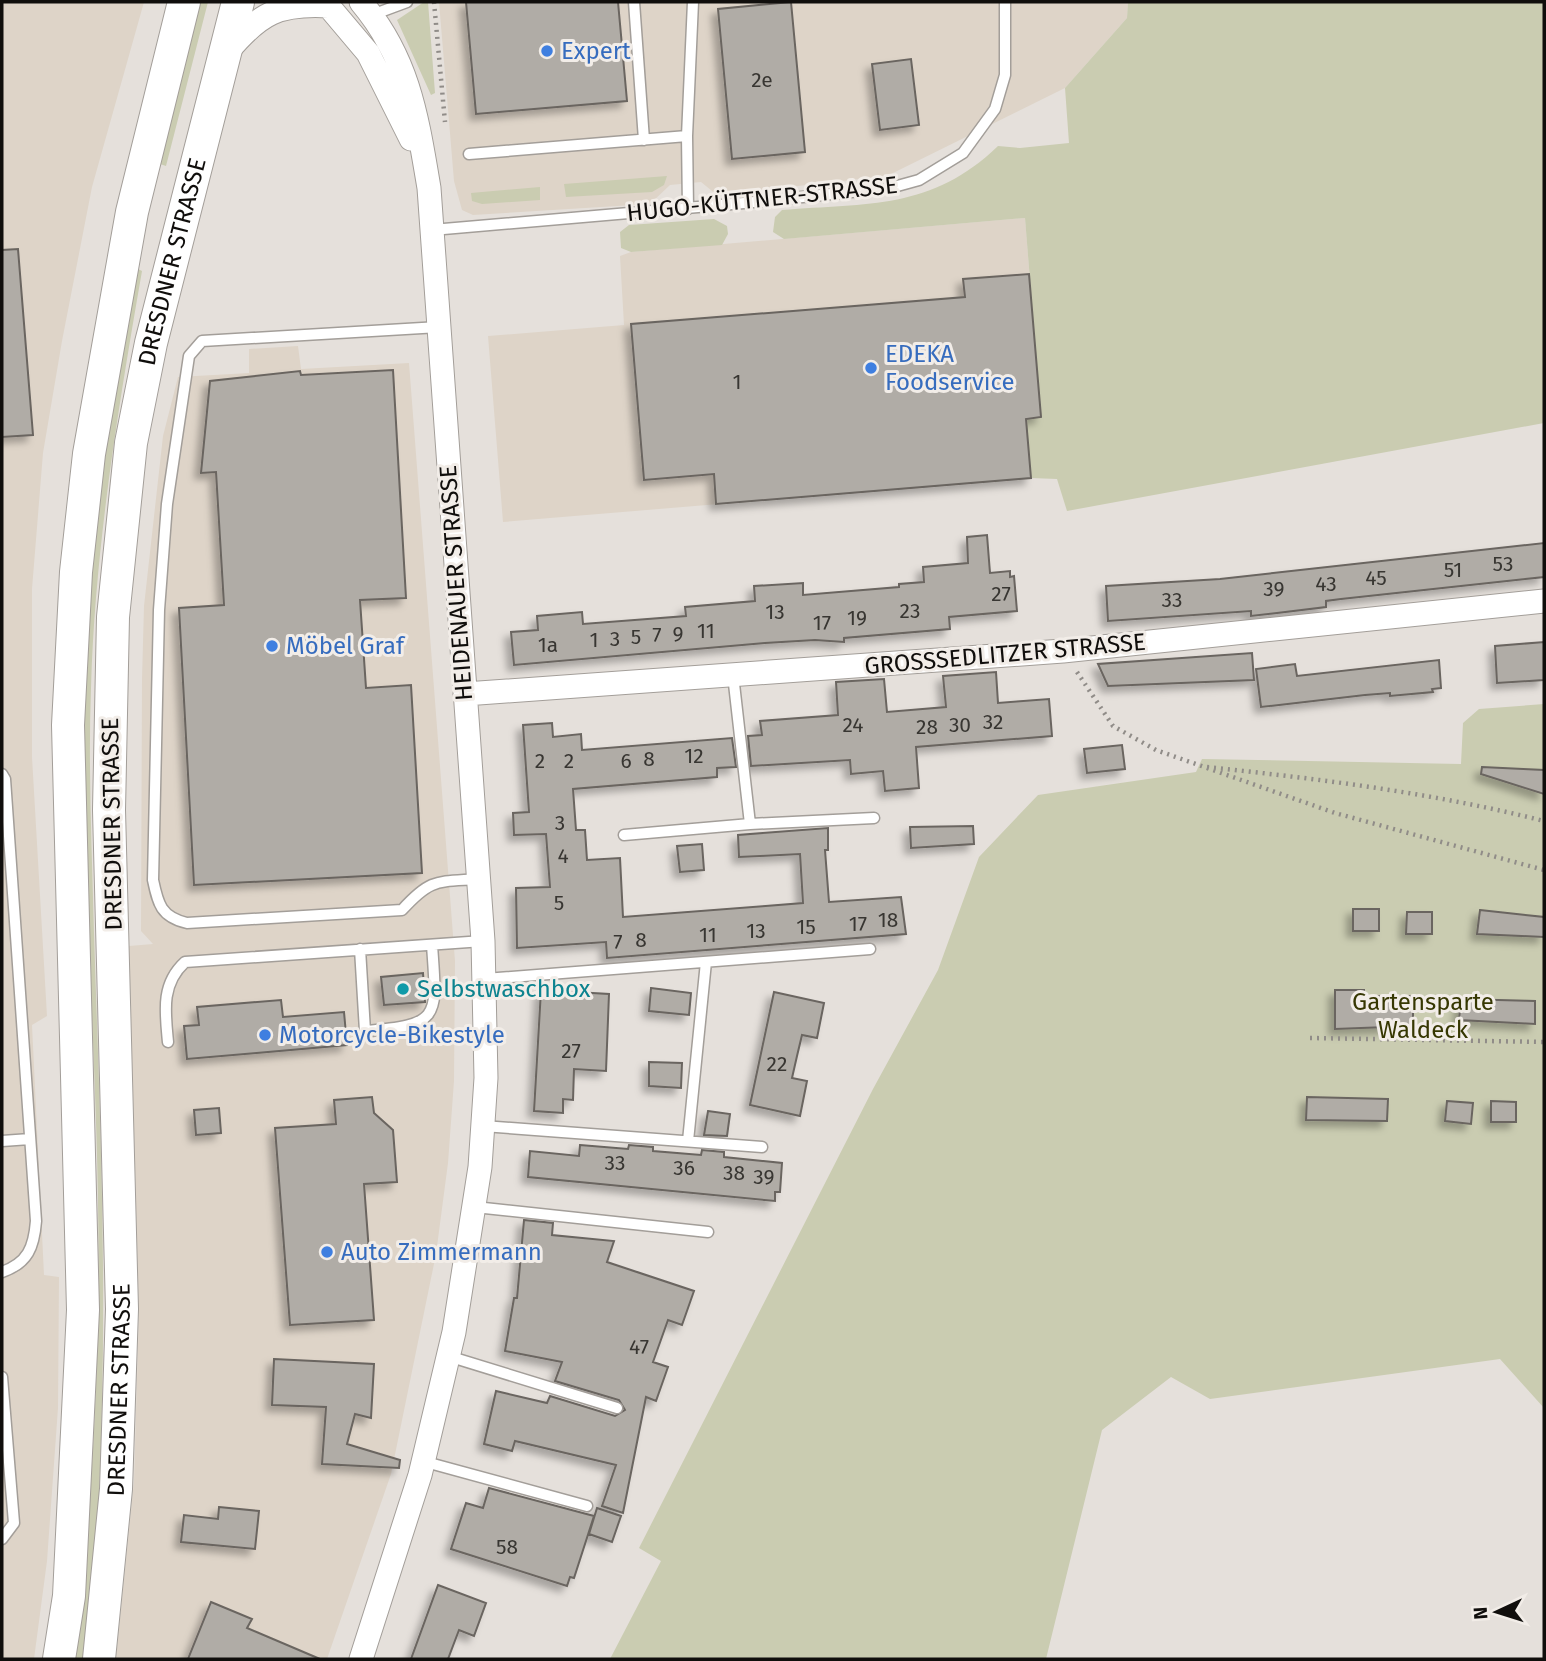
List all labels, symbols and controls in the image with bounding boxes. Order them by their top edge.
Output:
place label: Expert [561,37,631,65]
marker: Expert [539,43,555,59]
house number: 2e [751,67,773,93]
street label: DRESDNER STRASSE [133,155,212,368]
street label: HUGO-KÜTTNER-STRASSE [625,171,899,227]
place label: EDEKA Foodservice [885,340,1015,396]
marker: EDEKA Foodservice [863,360,879,376]
house number: 1 [732,369,742,395]
street label: HEIDENAUER STRASSE [434,464,478,702]
house number: 53 [1493,551,1513,577]
house number: 51 [1444,557,1462,583]
house number: 45 [1365,565,1387,591]
house number: 43 [1315,571,1337,597]
house number: 39 [1263,576,1285,602]
house number: 27 [991,581,1011,607]
house number: 33 [1162,587,1182,613]
house number: 23 [900,598,920,624]
house number: 13 [765,599,785,625]
house number: 19 [847,605,867,631]
house number: 17 [813,610,831,636]
house number: 11 [697,618,715,644]
house number: 9 [672,621,684,647]
house number: 7 [652,622,662,648]
house number: 5 [631,624,641,650]
house number: 3 [610,626,620,652]
house number: 1 [589,627,599,653]
street label: GROSSSEDLITZER STRASSE [863,628,1147,680]
place label: Möbel Graf [286,632,406,660]
house number: 1a [538,632,558,658]
marker: Möbel Graf [264,638,280,654]
house number: 32 [983,709,1003,735]
house number: 24 [843,712,864,738]
house number: 30 [949,712,971,738]
house number: 28 [916,714,938,740]
street label: DRESDNER STRASSE [96,717,128,931]
house number: 12 [684,743,704,769]
house number: 8 [643,746,655,772]
house number: 2 [535,748,545,774]
house number: 2 [564,748,574,774]
house number: 6 [620,748,632,774]
house number: 3 [555,810,565,836]
house number: 4 [557,843,569,869]
house number: 5 [554,890,564,916]
house number: 18 [878,907,898,933]
house number: 17 [849,911,867,937]
house number: 15 [796,914,816,940]
house number: 13 [746,918,766,944]
house number: 11 [699,922,717,948]
house number: 8 [635,927,647,953]
house number: 7 [613,929,623,955]
place label: Selbstwaschbox [417,975,591,1003]
marker: Selbstwaschbox [395,981,411,997]
park label: Gartensparte Waldeck [1352,988,1494,1044]
place label: Motorcycle-Bikestyle [279,1021,505,1049]
marker: Motorcycle-Bikestyle [257,1027,273,1043]
house number: 27 [561,1038,581,1064]
house number: 22 [767,1051,787,1077]
house number: 33 [605,1150,625,1176]
house number: 36 [673,1155,695,1181]
house number: 38 [723,1160,745,1186]
house number: 39 [753,1164,775,1190]
place label: Auto Zimmermann [341,1238,542,1266]
marker: Auto Zimmermann [319,1244,335,1260]
street label: DRESDNER STRASSE [102,1283,136,1497]
house number: 47 [629,1334,649,1360]
house number: 58 [496,1534,518,1560]
north arrow [1462,1577,1532,1647]
text: N [1469,1606,1492,1620]

